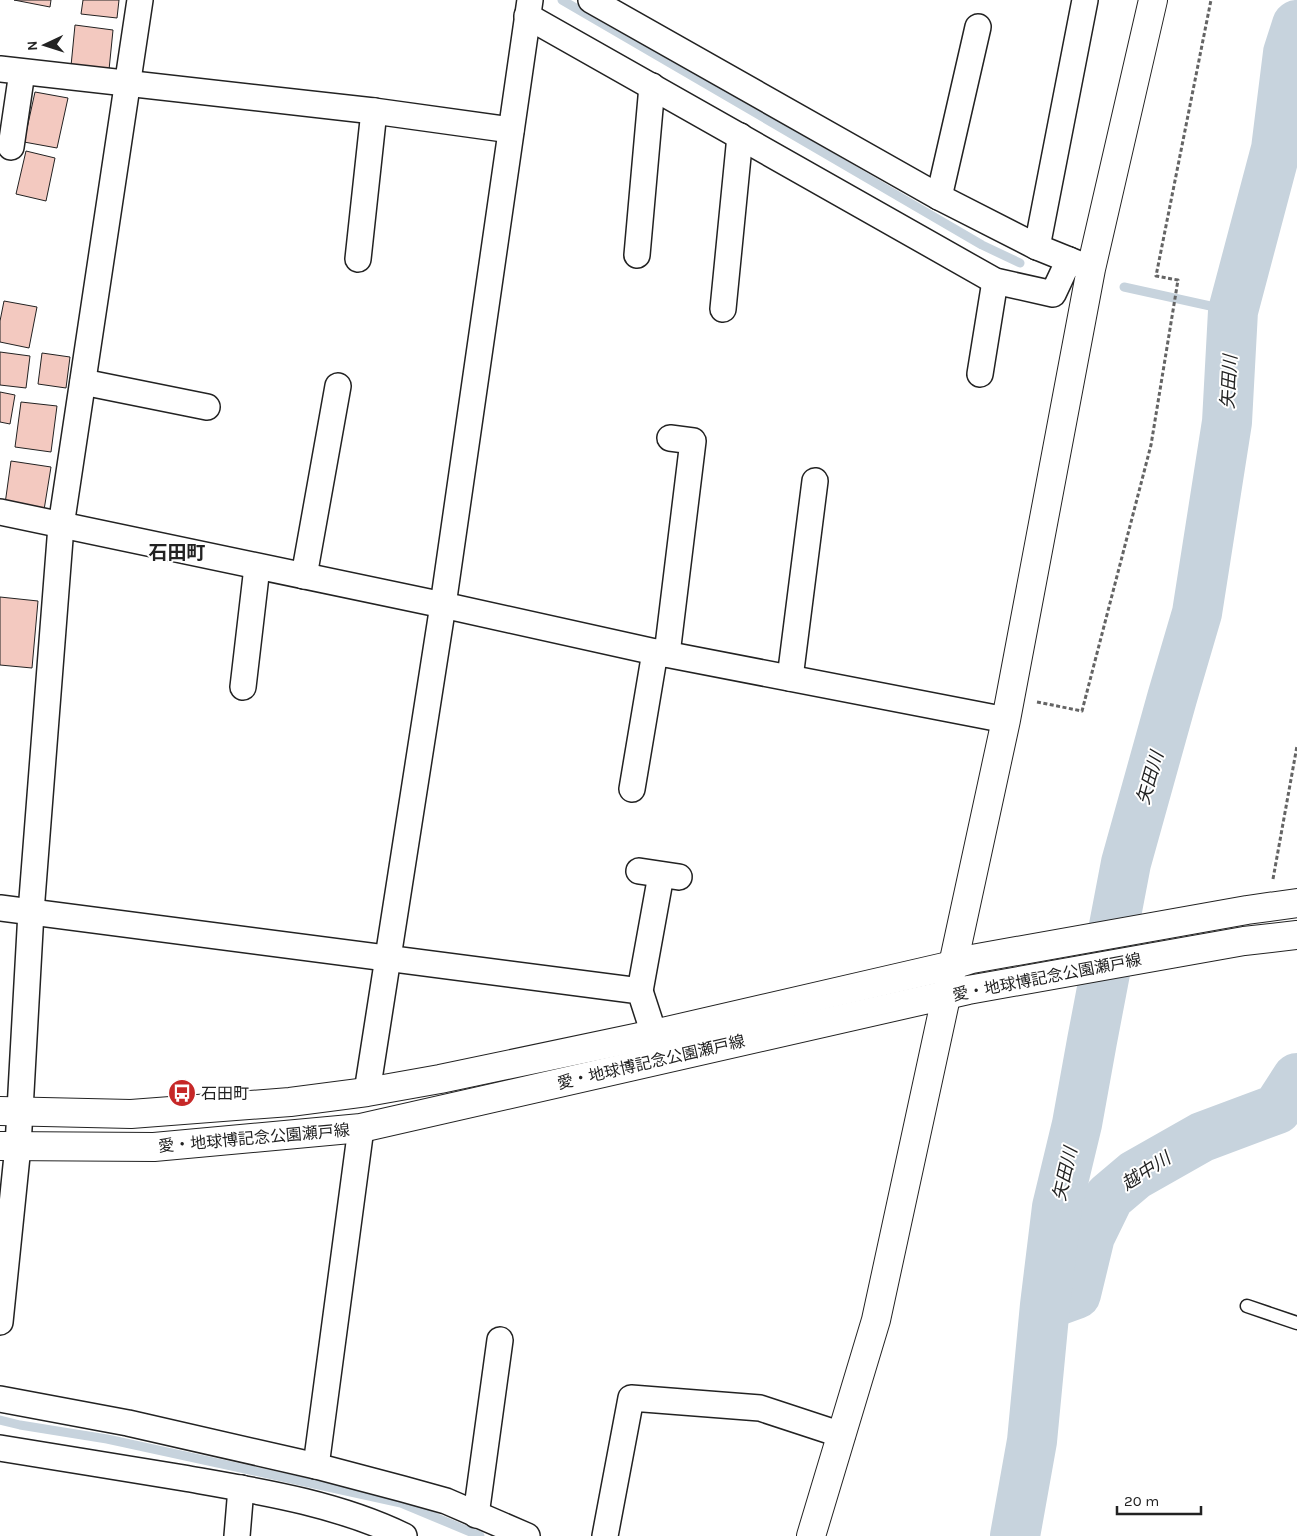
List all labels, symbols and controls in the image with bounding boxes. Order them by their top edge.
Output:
north arrow [20,20,70,70]
text: N [24,40,41,51]
water label: 矢田川 [1217,352,1242,410]
district label: 石田町 [148,542,206,564]
water label: 矢田川 [1132,747,1169,807]
street label: 愛・地球博記念公園瀬戸線 [951,949,1143,1005]
street label: 愛・地球博記念公園瀬戸線 [555,1031,747,1093]
bus stop icon: 石田町 [167,1078,197,1108]
place label: 石田町 [201,1084,249,1103]
street label: 愛・地球博記念公園瀬戸線 [158,1120,350,1156]
water label: 矢田川 [1048,1143,1082,1203]
water label: 越中川 [1117,1146,1176,1195]
scale bar [1117,1484,1201,1516]
text: 20 m [1124,1492,1159,1510]

